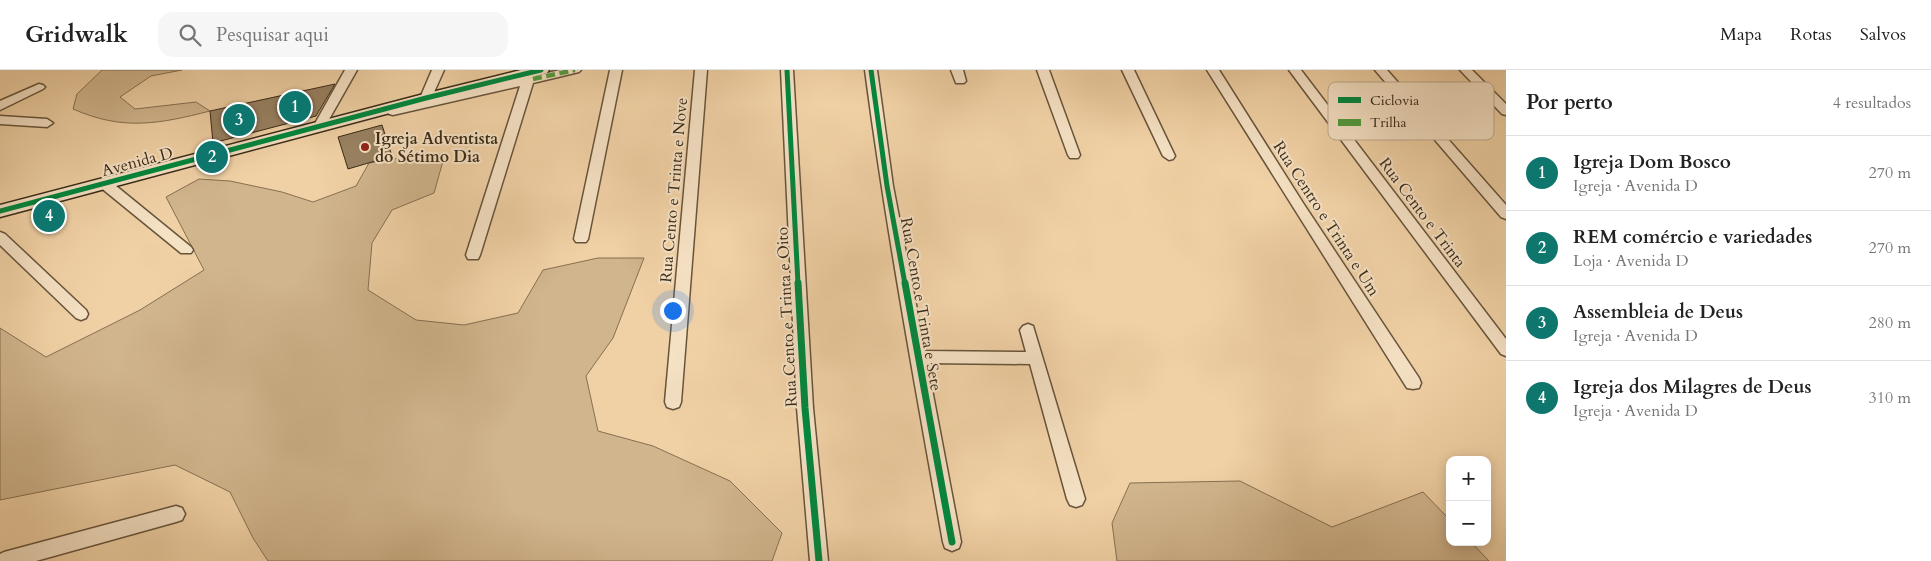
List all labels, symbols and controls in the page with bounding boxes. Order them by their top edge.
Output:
search box [158,12,508,57]
text: Gridwalk [25,18,128,51]
icon: search [176,21,204,49]
text: Pesquisar aqui [216,22,329,48]
text: Mapa [1720,22,1762,47]
text: Rotas [1790,22,1832,47]
text: Salvos [1860,22,1906,47]
legend [1328,82,1494,140]
pin: 1 [279,88,311,126]
text: Por perto [1526,88,1613,117]
text: Ciclovia [1370,91,1419,110]
text: 4 resultados [1833,92,1911,114]
street label: Rua Cento e Trinta e Nove [655,97,693,284]
pin: 3 [223,101,255,139]
text: Trilha [1370,113,1407,132]
place label: Igreja Adventista do Sétimo Dia [375,128,498,168]
street label: Rua Centro e Trinta e Um [1268,137,1385,301]
pin: 2 [196,138,228,176]
marker: Igreja Adventista do Sétimo Dia [359,141,371,153]
street label: Avenida D [99,142,175,182]
text: Igreja Dom Bosco [1573,149,1731,175]
street label: Rua Cento e Trinta [1374,153,1471,272]
text: 1 [1538,162,1546,184]
text: 270 m [1869,162,1911,184]
text: Igreja · Avenida D [1573,175,1698,197]
pin: 4 [33,197,65,235]
street label: Rua Cento e Trinta e Sete [895,216,947,393]
text: REM comércio e variedades [1573,224,1812,250]
street label: Rua Cento e Trinta e Oito [771,226,803,408]
text: 2 [1538,237,1546,259]
text: 270 m [1869,237,1911,259]
text: Loja · Avenida D [1573,250,1688,272]
your location [660,298,686,324]
text: Assembleia de Deus [1573,299,1743,325]
text: 3 [1538,312,1546,334]
text: 280 m [1869,312,1911,334]
text: Igreja · Avenida D [1573,325,1698,347]
text: Igreja dos Milagres de Deus [1573,374,1812,400]
text: 4 [1538,387,1546,409]
text: 310 m [1869,387,1911,409]
text: Igreja · Avenida D [1573,400,1698,422]
map controls [1446,456,1491,546]
button: + [1446,456,1491,501]
button: − [1446,501,1491,546]

